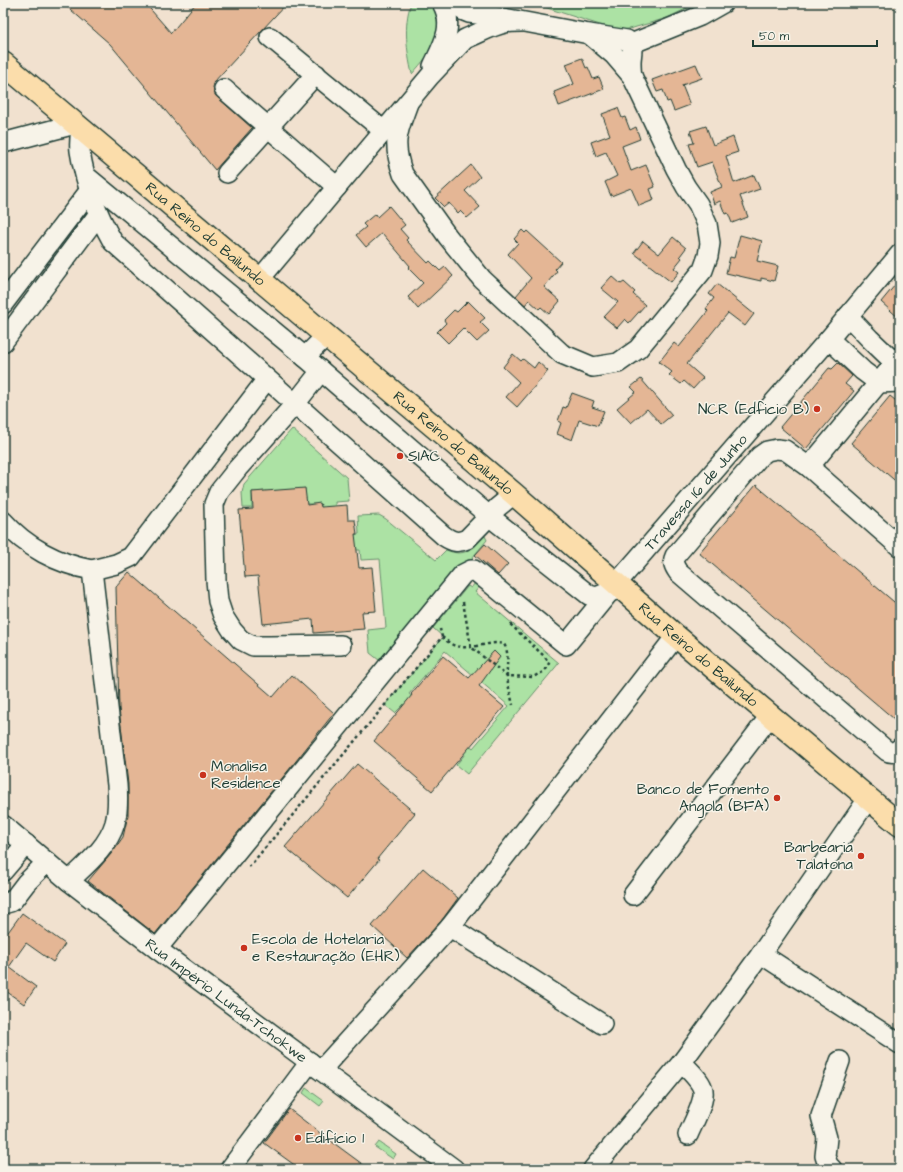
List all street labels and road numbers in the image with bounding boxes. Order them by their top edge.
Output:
street label: Rua Reino do Bailundo [141,177,271,291]
street label: Rua Reino do Bailundo [389,386,518,500]
street label: Travessa 16 de Junho [639,429,753,555]
street label: Rua Reino do Bailundo [634,597,763,712]
street label: Rua Império Lunda-Tchokwe [141,933,312,1067]

